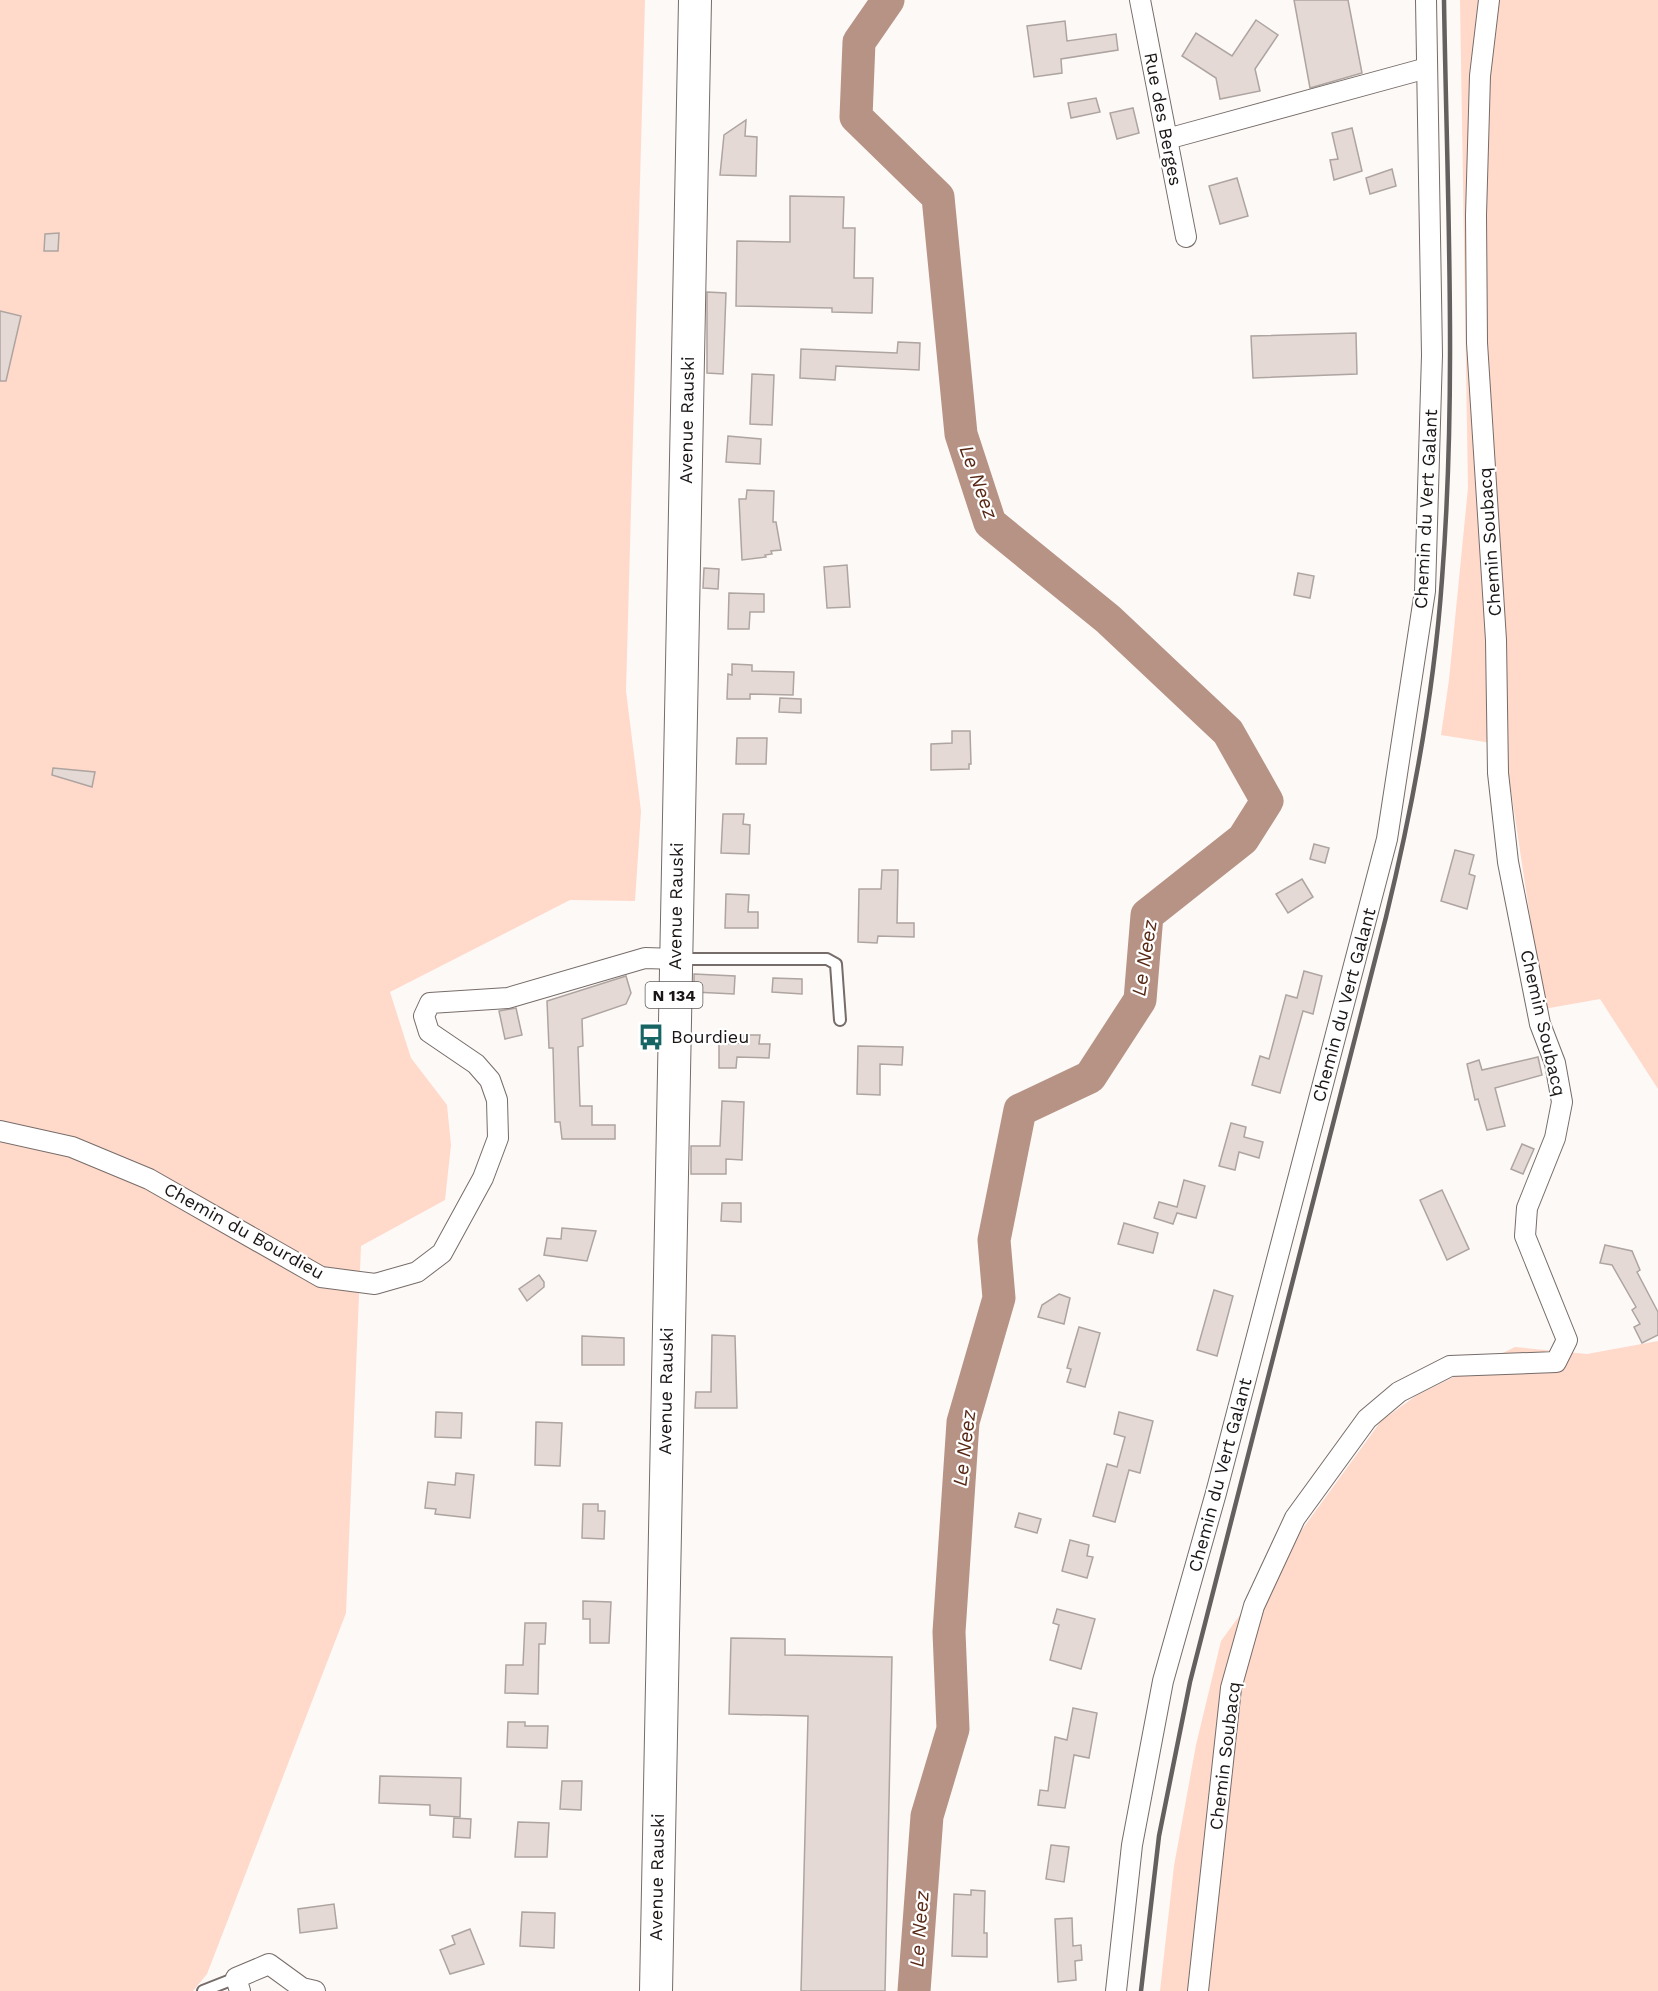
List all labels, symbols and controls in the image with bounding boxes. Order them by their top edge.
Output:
street label: Rue des Berges [1140,51,1187,187]
street label: Avenue Rauski [675,356,698,484]
street label: Chemin du Vert Galant [1410,408,1441,609]
water label: Le Neez [955,442,1004,523]
street label: Chemin Soubacq [1474,467,1505,617]
street label: Avenue Rauski [664,842,687,970]
street label: Chemin du Vert Galant [1307,905,1380,1104]
water label: Le Neez [1126,918,1162,998]
street label: Chemin Soubacq [1516,948,1571,1098]
road number: N 134 [646,982,702,1008]
bus stop icon: Bourdieu [636,1022,666,1052]
place label: Bourdieu [671,1026,749,1047]
street label: Chemin du Bourdieu [160,1178,328,1283]
street label: Avenue Rauski [654,1327,677,1455]
street label: Chemin du Vert Galant [1183,1375,1256,1574]
water label: Le Neez [947,1408,981,1488]
street label: Chemin Soubacq [1205,1681,1244,1831]
street label: Avenue Rauski [645,1813,668,1941]
water label: Le Neez [904,1889,934,1968]

